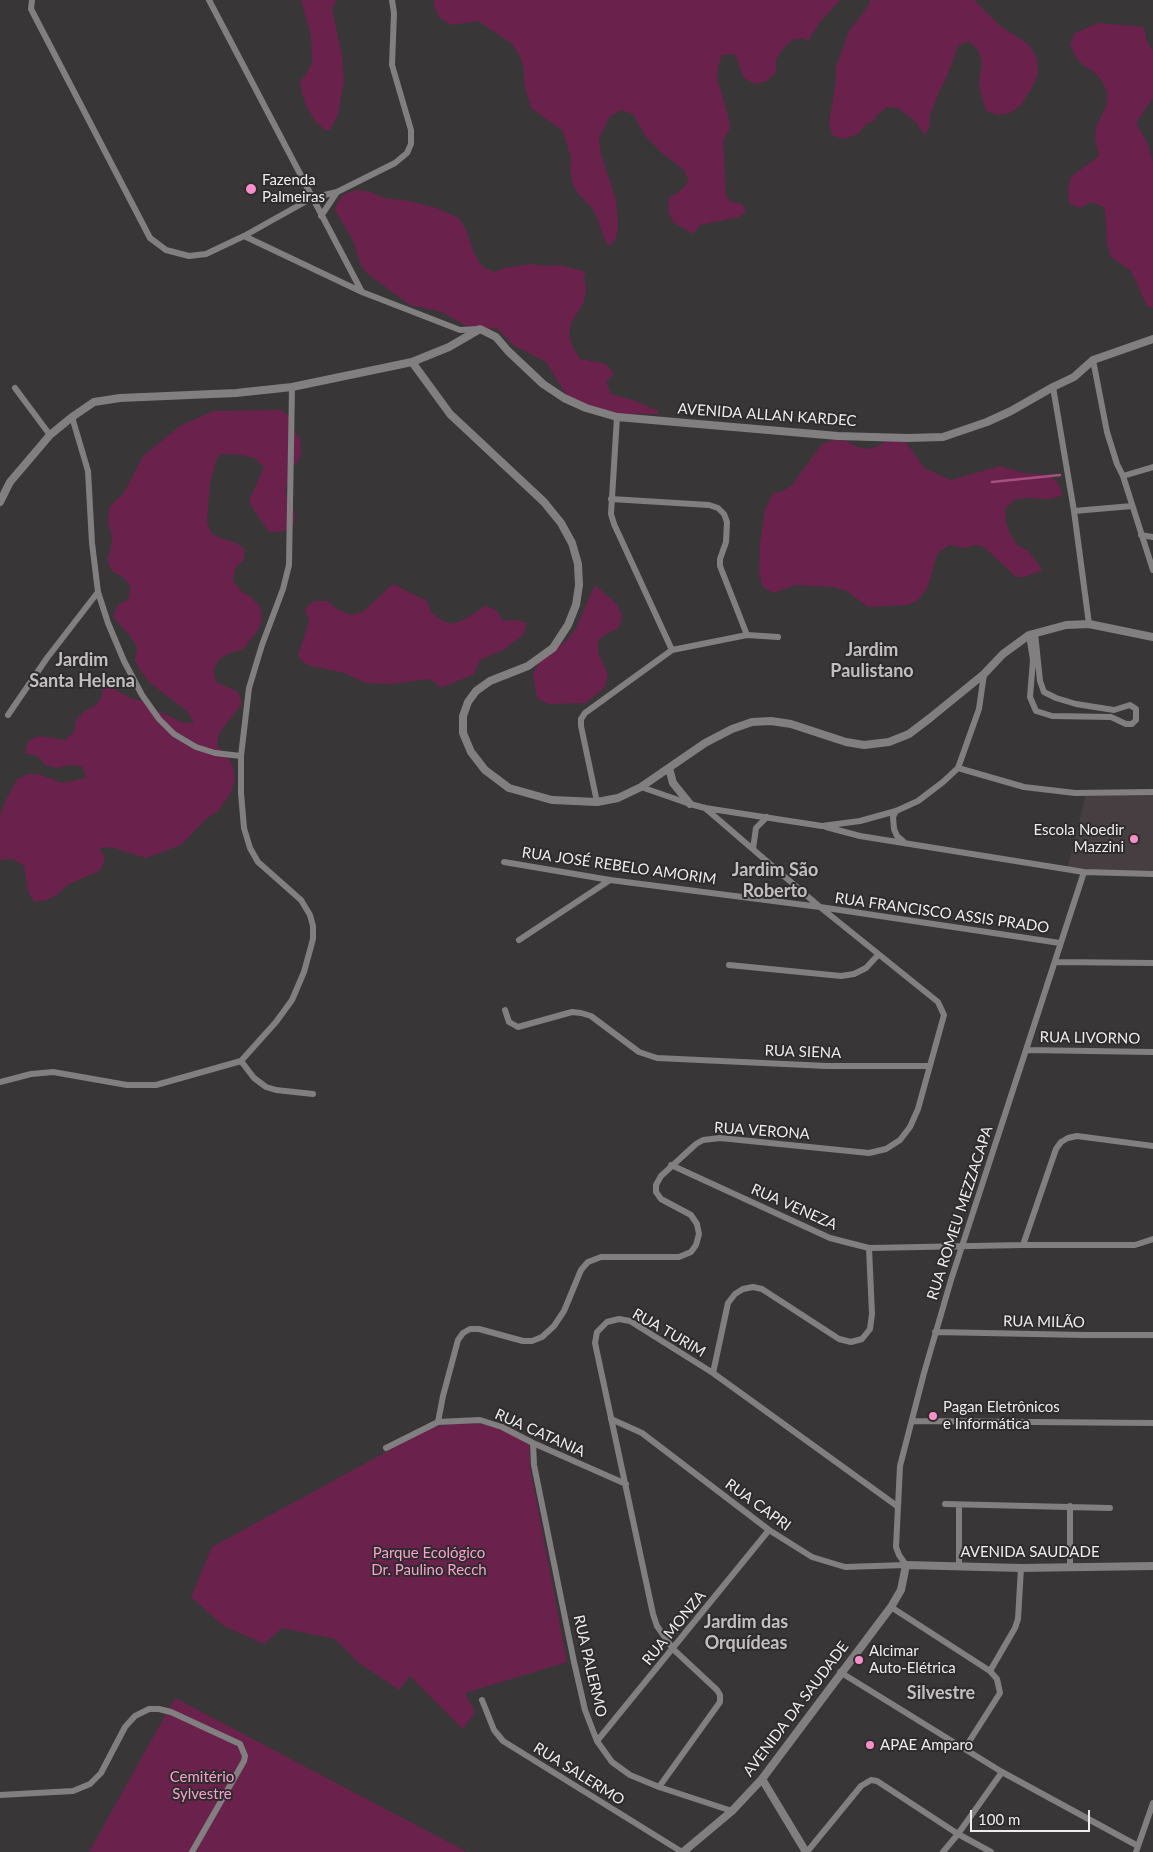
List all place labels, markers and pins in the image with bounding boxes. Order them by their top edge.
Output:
place label: Fazenda Palmeiras [262,171,325,206]
marker: Fazenda Palmeiras [244,182,258,196]
place label: Escola Noedir Mazzini [1033,821,1124,856]
marker: Escola Noedir Mazzini [1128,833,1140,845]
place label: Pagan Eletrônicos e Informática [943,1398,1060,1433]
marker: Pagan Eletrônicos e Informática [927,1410,939,1422]
place label: Alcimar Auto-Elétrica [869,1642,956,1677]
marker: Alcimar Auto-Elétrica [853,1654,865,1666]
place label: APAE Amparo [880,1736,973,1754]
marker: APAE Amparo [864,1739,876,1751]

